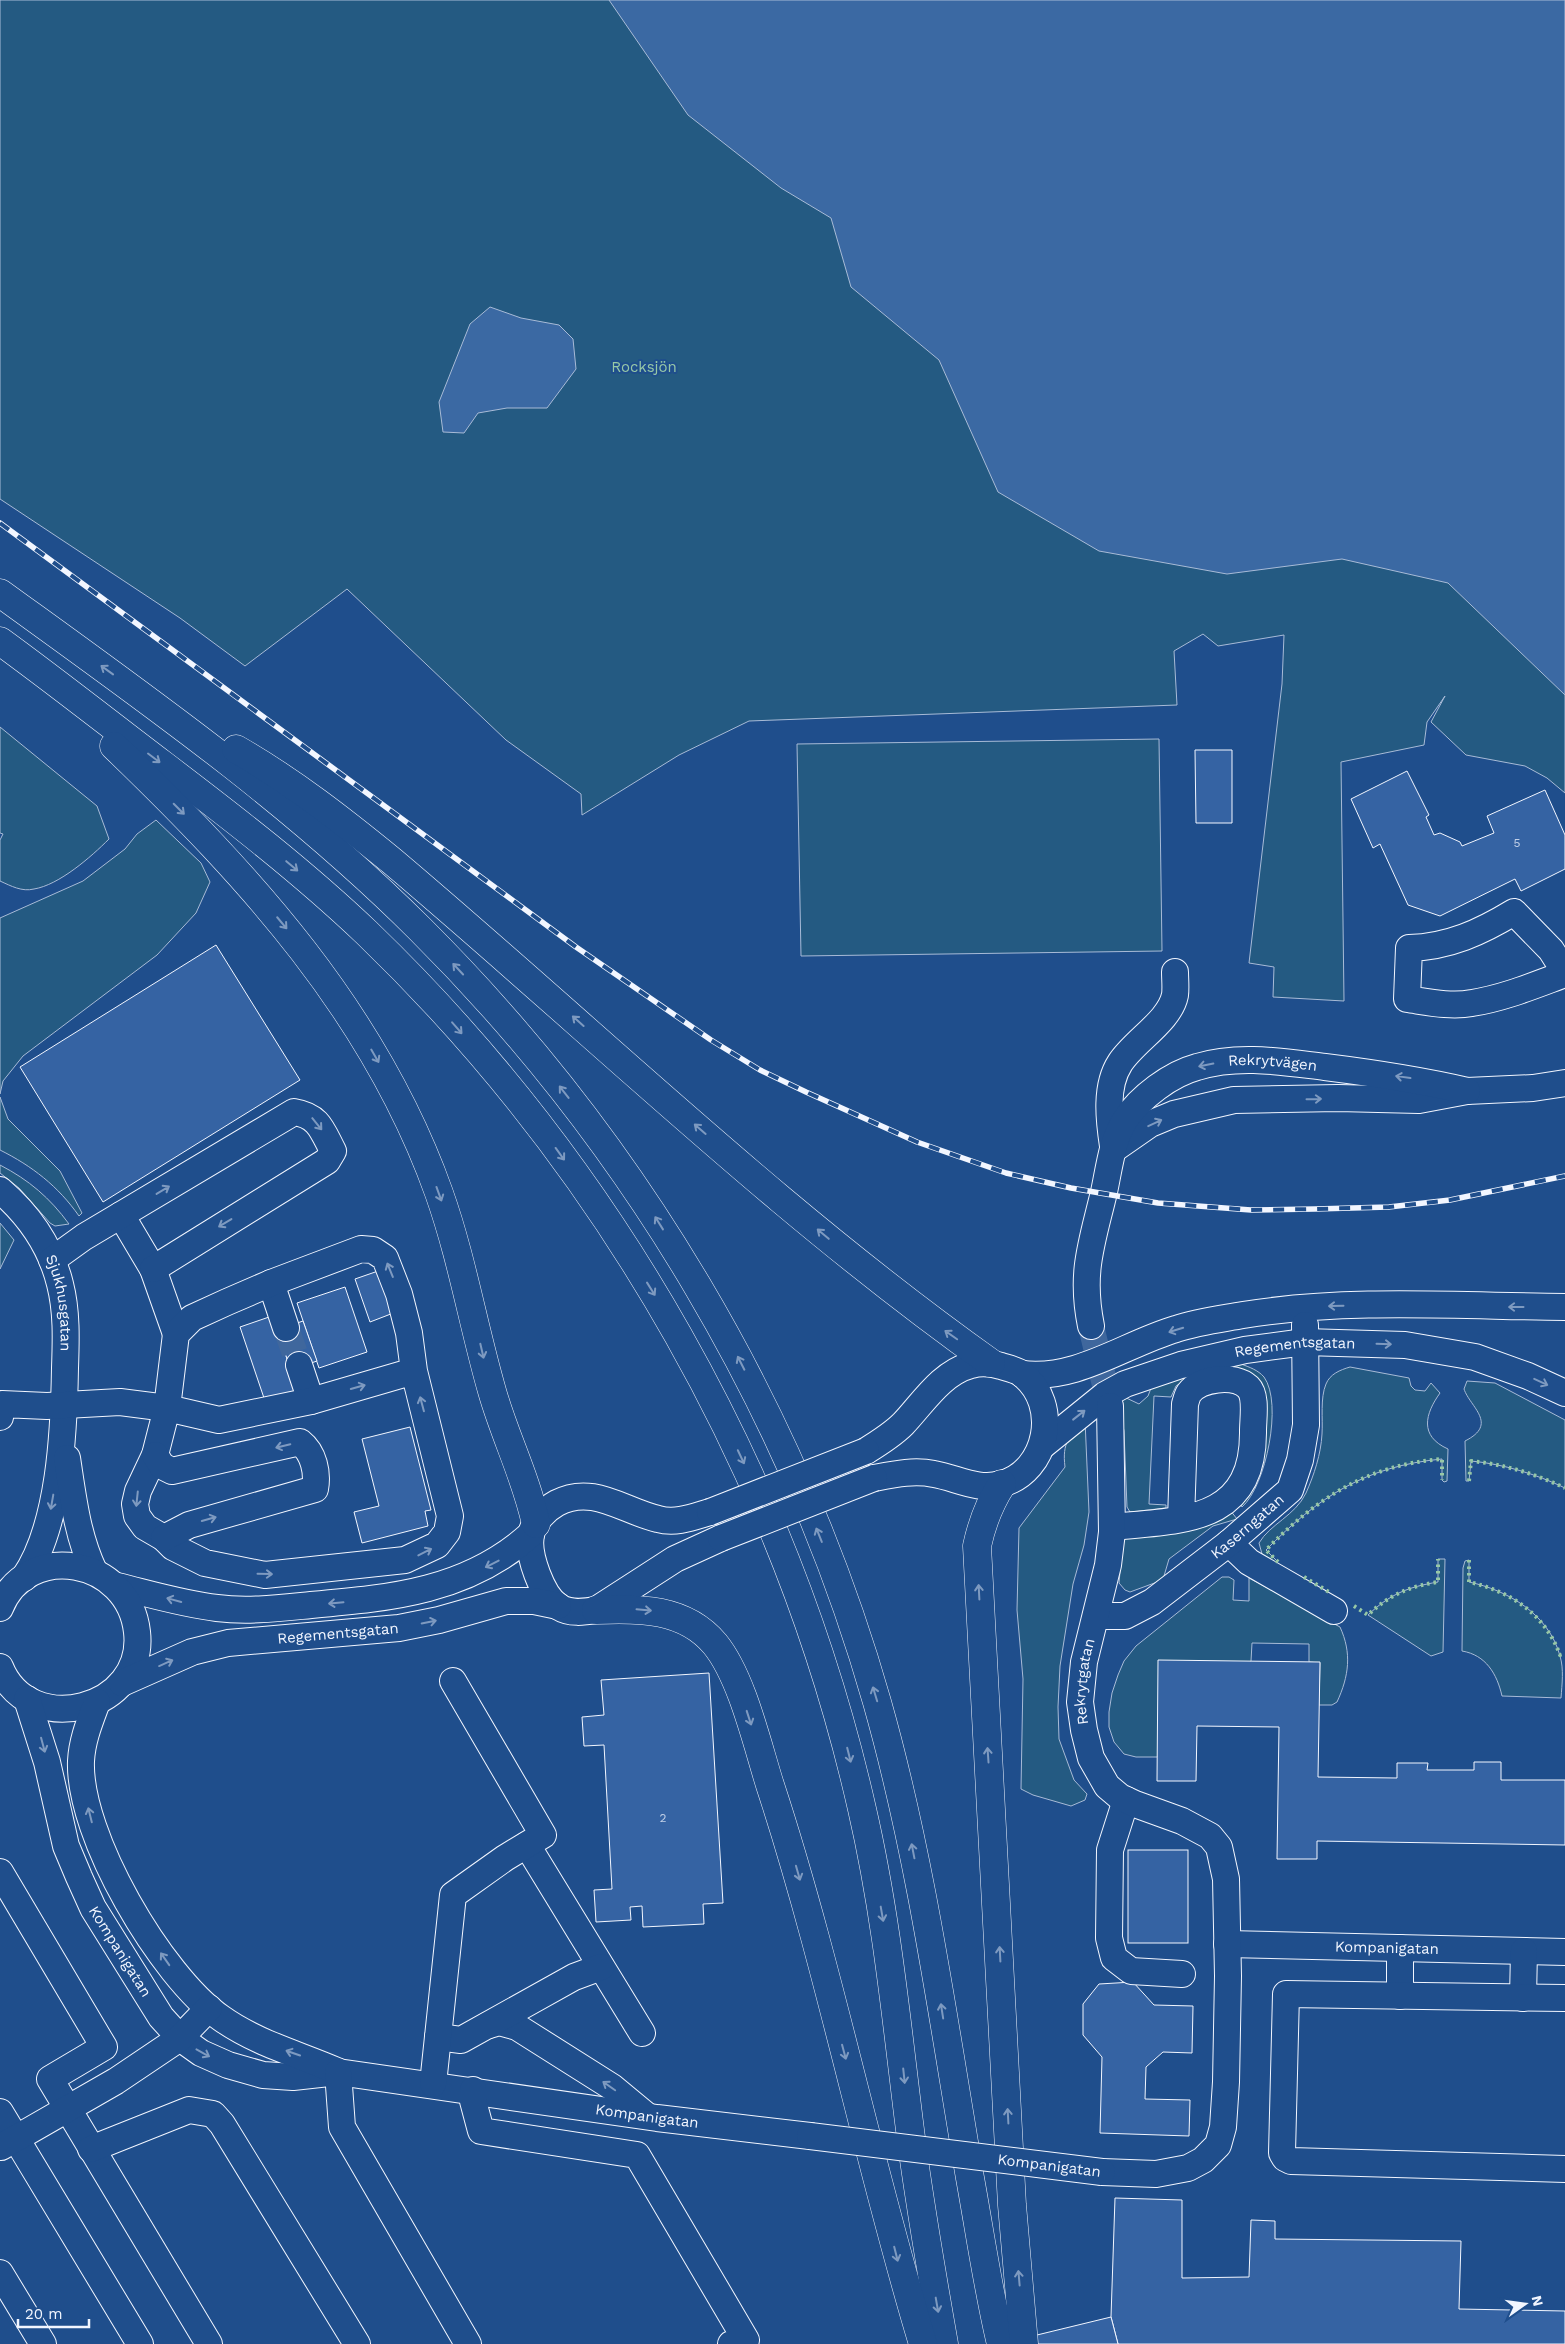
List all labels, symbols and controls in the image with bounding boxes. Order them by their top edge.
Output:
park label: Rocksjön [611,358,677,376]
one-way arrow [100,665,114,675]
one-way arrow [147,753,161,763]
one-way arrow [173,803,185,816]
house number: 5 [1514,836,1521,850]
one-way arrow [285,860,298,871]
one-way arrow [277,916,288,929]
one-way arrow [452,962,464,975]
one-way arrow [571,1015,584,1027]
one-way arrow [452,1022,463,1035]
one-way arrow [371,1048,381,1062]
street label: Rekrytvägen [1228,1051,1318,1075]
one-way arrow [1199,1060,1215,1070]
one-way arrow [1395,1072,1411,1082]
one-way arrow [559,1085,569,1099]
one-way arrow [1305,1094,1321,1103]
one-way arrow [311,1117,322,1130]
one-way arrow [1147,1117,1162,1127]
one-way arrow [693,1123,706,1135]
one-way arrow [555,1147,565,1161]
one-way arrow [155,1184,170,1194]
one-way arrow [435,1186,444,1201]
one-way arrow [654,1217,664,1231]
one-way arrow [219,1219,233,1229]
one-way arrow [817,1229,830,1240]
street label: Sjukhusgatan [42,1252,75,1351]
one-way arrow [385,1263,394,1278]
one-way arrow [646,1281,656,1295]
one-way arrow [1329,1301,1345,1311]
one-way arrow [1509,1302,1525,1312]
one-way arrow [1168,1325,1184,1335]
one-way arrow [944,1330,958,1340]
street label: Regementsgatan [1233,1333,1356,1361]
one-way arrow [1376,1340,1392,1349]
one-way arrow [478,1342,487,1358]
one-way arrow [736,1356,746,1371]
one-way arrow [1533,1378,1548,1387]
one-way arrow [349,1382,365,1392]
one-way arrow [417,1396,426,1412]
one-way arrow [1072,1410,1085,1421]
one-way arrow [276,1442,292,1451]
one-way arrow [737,1449,746,1464]
street label: Kaserngatan [1207,1490,1288,1563]
one-way arrow [132,1491,142,1507]
one-way arrow [47,1494,57,1510]
one-way arrow [200,1514,216,1524]
one-way arrow [814,1528,824,1543]
one-way arrow [417,1546,432,1556]
one-way arrow [485,1560,500,1569]
one-way arrow [257,1570,273,1579]
one-way arrow [974,1585,983,1601]
one-way arrow [167,1595,183,1604]
one-way arrow [328,1598,344,1608]
one-way arrow [636,1605,652,1615]
one-way arrow [421,1616,437,1626]
street label: Regementsgatan [277,1619,399,1648]
street label: Rekrytgatan [1070,1636,1099,1726]
one-way arrow [158,1658,173,1668]
one-way arrow [869,1686,879,1702]
one-way arrow [744,1710,754,1726]
one-way arrow [38,1737,48,1753]
one-way arrow [845,1746,854,1762]
one-way arrow [984,1747,993,1763]
one-way arrow [85,1808,94,1824]
house number: 2 [660,1811,667,1825]
one-way arrow [908,1844,917,1860]
one-way arrow [793,1865,803,1881]
street label: Kompanigatan [85,1903,155,2000]
one-way arrow [878,1905,888,1921]
street label: Kompanigatan [1335,1938,1439,1958]
one-way arrow [995,1946,1004,1962]
one-way arrow [160,1952,170,1966]
one-way arrow [936,2004,946,2020]
one-way arrow [840,2043,849,2059]
one-way arrow [195,2048,209,2058]
one-way arrow [286,2048,301,2057]
one-way arrow [899,2068,909,2084]
one-way arrow [603,2080,617,2090]
street label: Kompanigatan [594,2100,700,2132]
one-way arrow [1003,2109,1012,2125]
street label: Kompanigatan [996,2150,1102,2181]
one-way arrow [892,2245,902,2261]
one-way arrow [1014,2271,1023,2287]
north arrow [1500,2279,1550,2329]
text: N [1529,2294,1547,2308]
scale bar [18,2296,89,2328]
one-way arrow [932,2297,942,2313]
text: 20 m [25,2305,63,2323]

